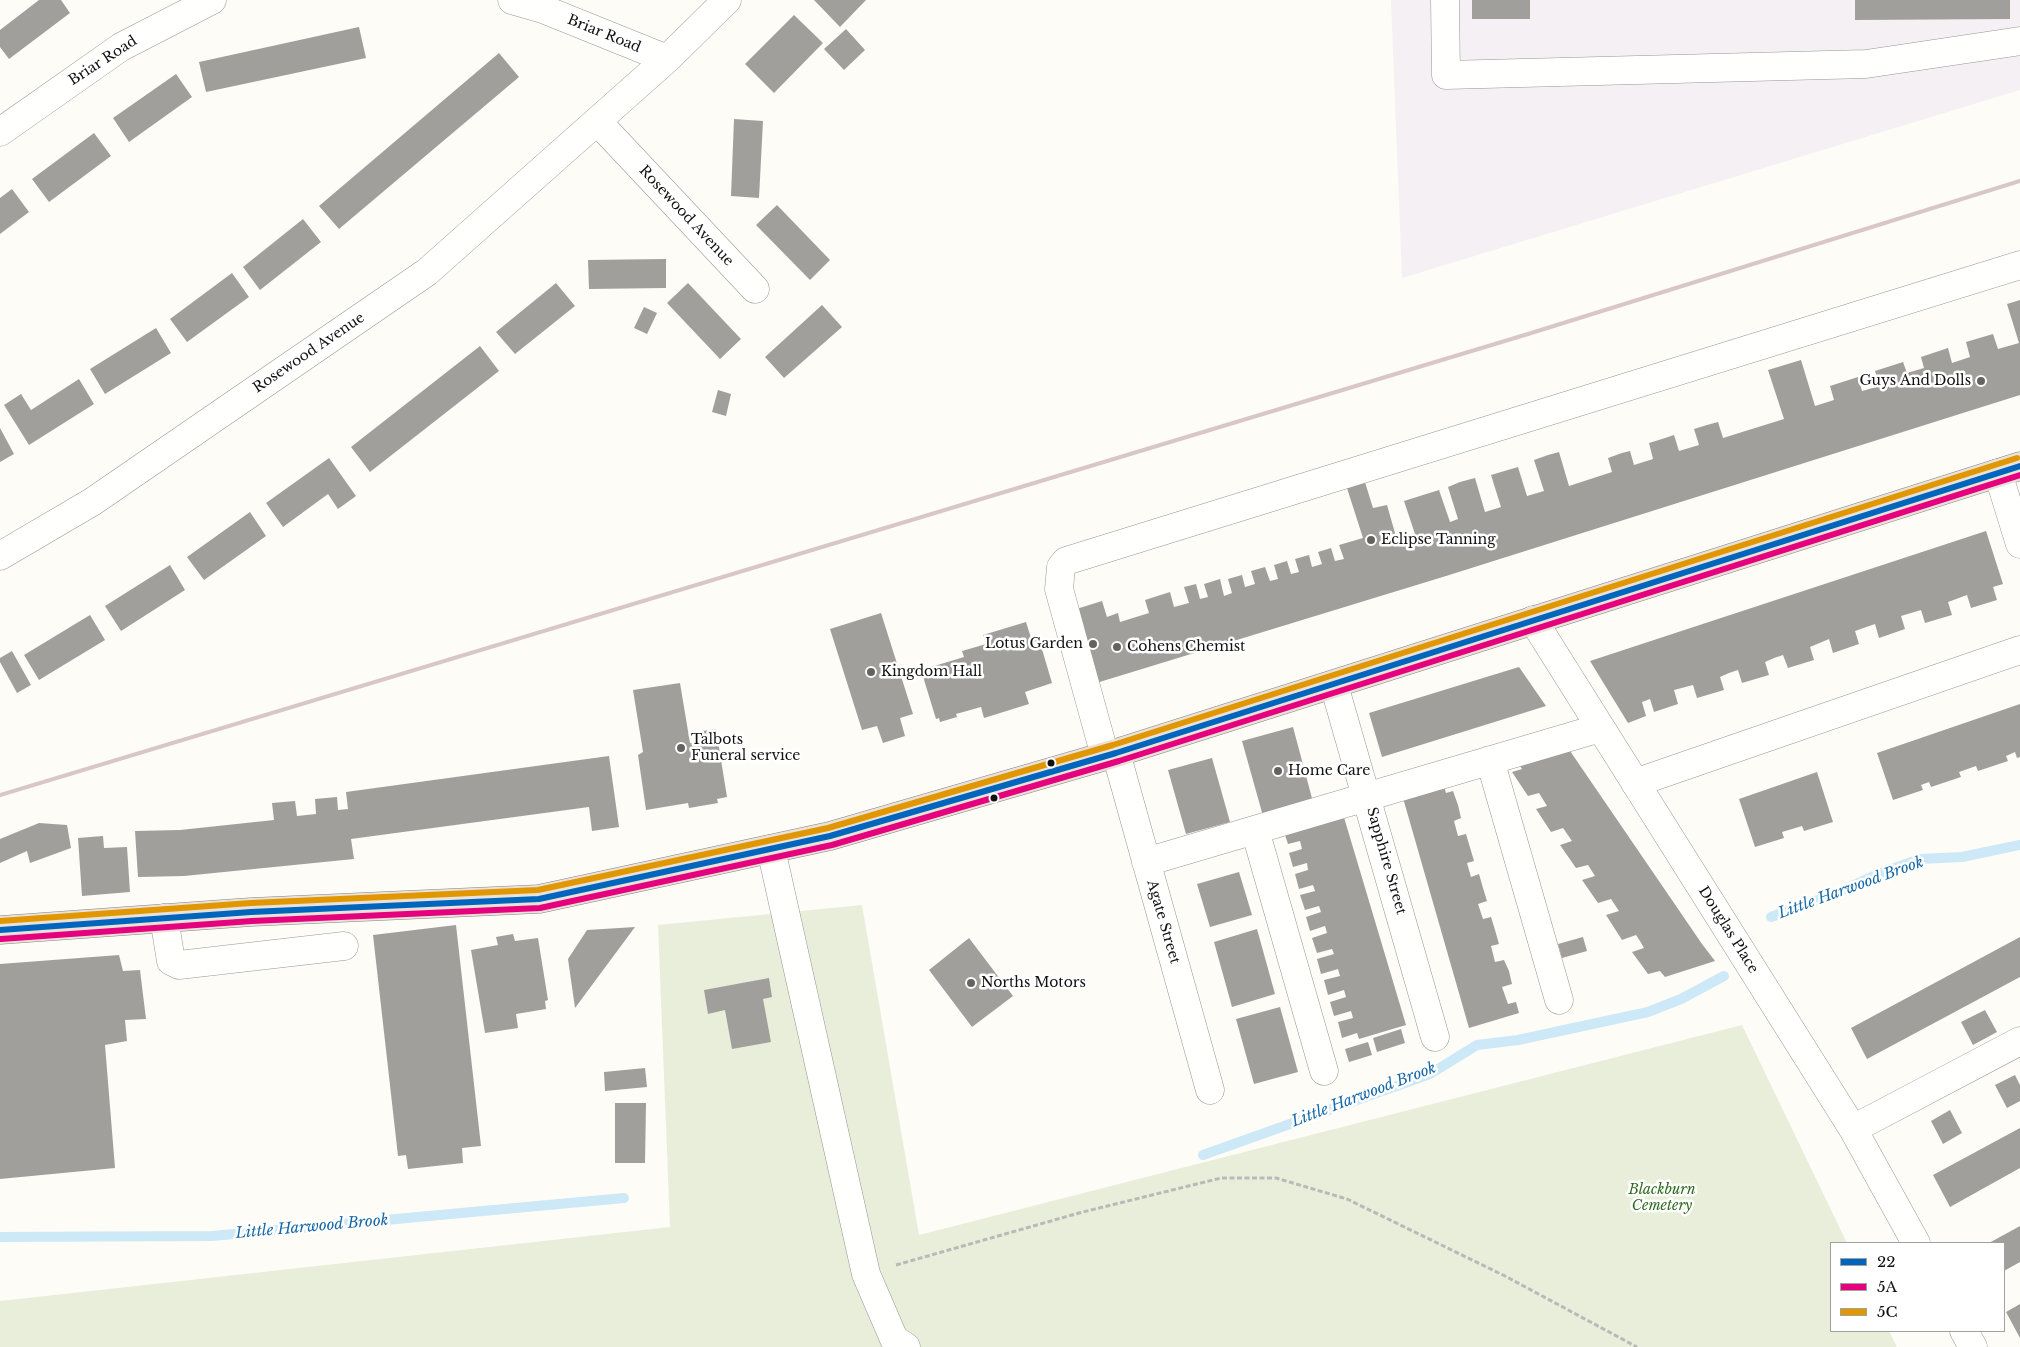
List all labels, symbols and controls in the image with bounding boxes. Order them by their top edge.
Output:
street label: Briar Road [565,12,643,56]
street label: Briar Road [66,33,140,89]
street label: Rosewood Avenue [635,162,737,270]
street label: Rosewood Avenue [250,309,368,397]
place label: Guys And Dolls [1859,373,1971,389]
marker: Guys And Dolls [1975,375,1987,387]
place label: Eclipse Tanning [1381,532,1496,548]
marker: Eclipse Tanning [1365,534,1377,546]
place label: Lotus Garden [985,636,1083,652]
marker: Lotus Garden [1087,638,1099,650]
place label: Cohens Chemist [1127,639,1245,655]
marker: Cohens Chemist [1111,641,1123,653]
place label: Kingdom Hall [881,664,982,680]
marker: Kingdom Hall [865,666,877,678]
place label: Talbots Funeral service [691,732,800,764]
marker: Talbots Funeral service [675,742,687,754]
unlabelled marker [1046,758,1056,768]
place label: Home Care [1288,763,1370,779]
marker: Home Care [1272,765,1284,777]
unlabelled marker [989,793,999,803]
street label: Sapphire Street [1363,805,1409,917]
water label: Little Harwood Brook [1776,853,1926,923]
street label: Agate Street [1143,878,1183,966]
street label: Douglas Place [1695,883,1761,977]
place label: Norths Motors [981,975,1086,991]
marker: Norths Motors [965,977,977,989]
water label: Little Harwood Brook [1289,1059,1439,1131]
park label: Blackburn Cemetery [1629,1182,1695,1214]
water label: Little Harwood Brook [235,1211,389,1243]
legend [1830,1242,2005,1332]
text: 22 [1877,1252,1895,1271]
text: 5A [1877,1277,1897,1296]
text: 5C [1877,1302,1898,1321]

